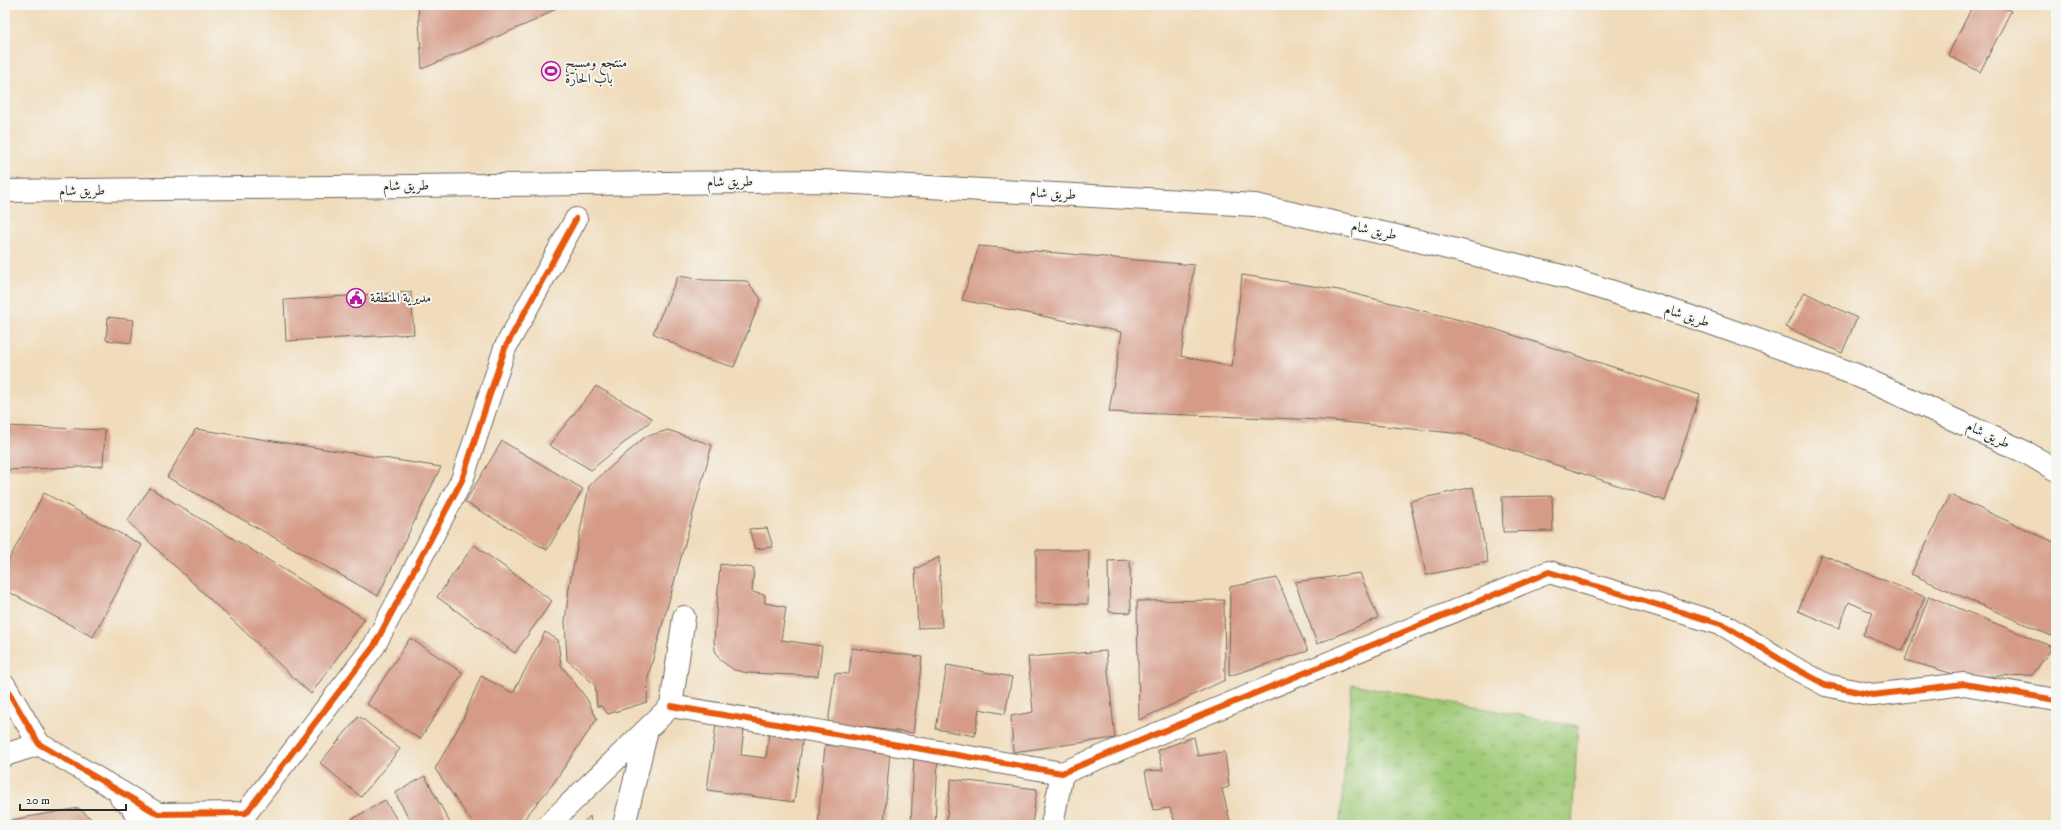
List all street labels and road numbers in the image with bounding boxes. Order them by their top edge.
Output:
street label: طريق شام [707,173,753,194]
street label: طريق شام [383,177,429,198]
street label: طريق شام [59,182,105,203]
street label: طريق شام [1029,184,1077,207]
street label: طريق شام [1349,217,1398,248]
street label: طريق شام [1661,300,1712,335]
street label: طريق شام [1962,417,2013,456]

